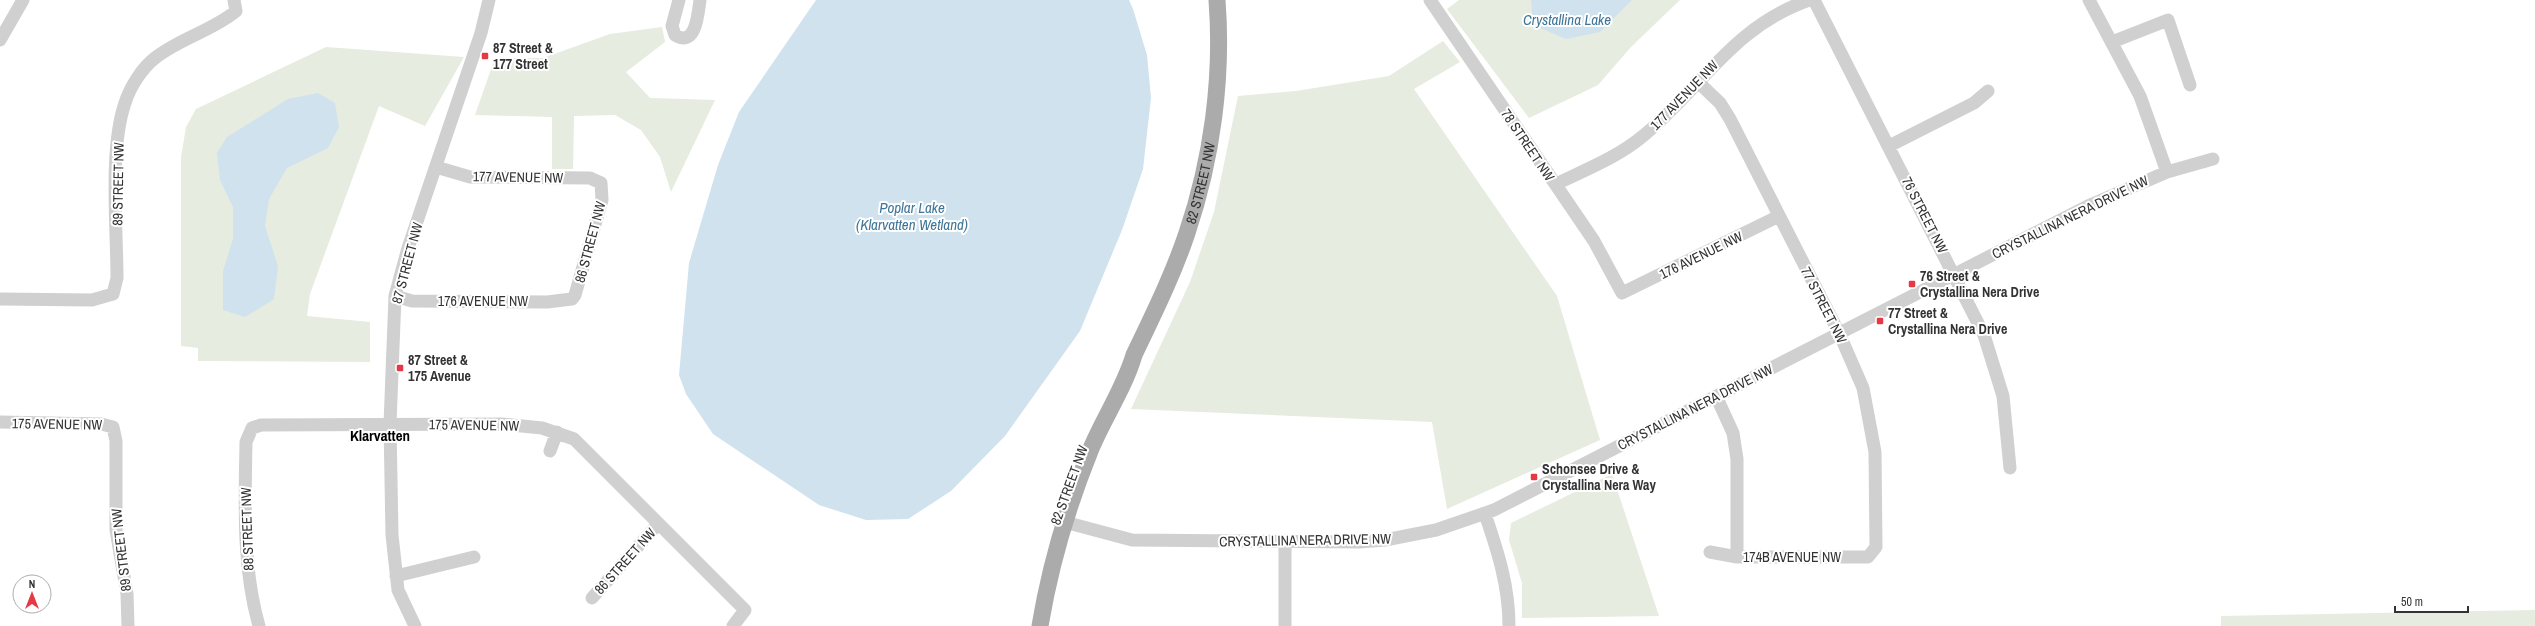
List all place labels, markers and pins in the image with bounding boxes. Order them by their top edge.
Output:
place label: 87 Street & 177 Street [493,39,554,73]
marker: 87 Street & 177 Street [480,51,490,61]
place label: 76 Street & Crystallina Nera Drive [1920,267,2039,301]
marker: 76 Street & Crystallina Nera Drive [1907,279,1917,289]
place label: 77 Street & Crystallina Nera Drive [1888,304,2007,338]
marker: 77 Street & Crystallina Nera Drive [1875,316,1885,326]
place label: 87 Street & 175 Avenue [408,351,471,385]
marker: 87 Street & 175 Avenue [395,363,405,373]
place label: Schonsee Drive & Crystallina Nera Way [1542,460,1656,494]
marker: Schonsee Drive & Crystallina Nera Way [1529,472,1539,482]

